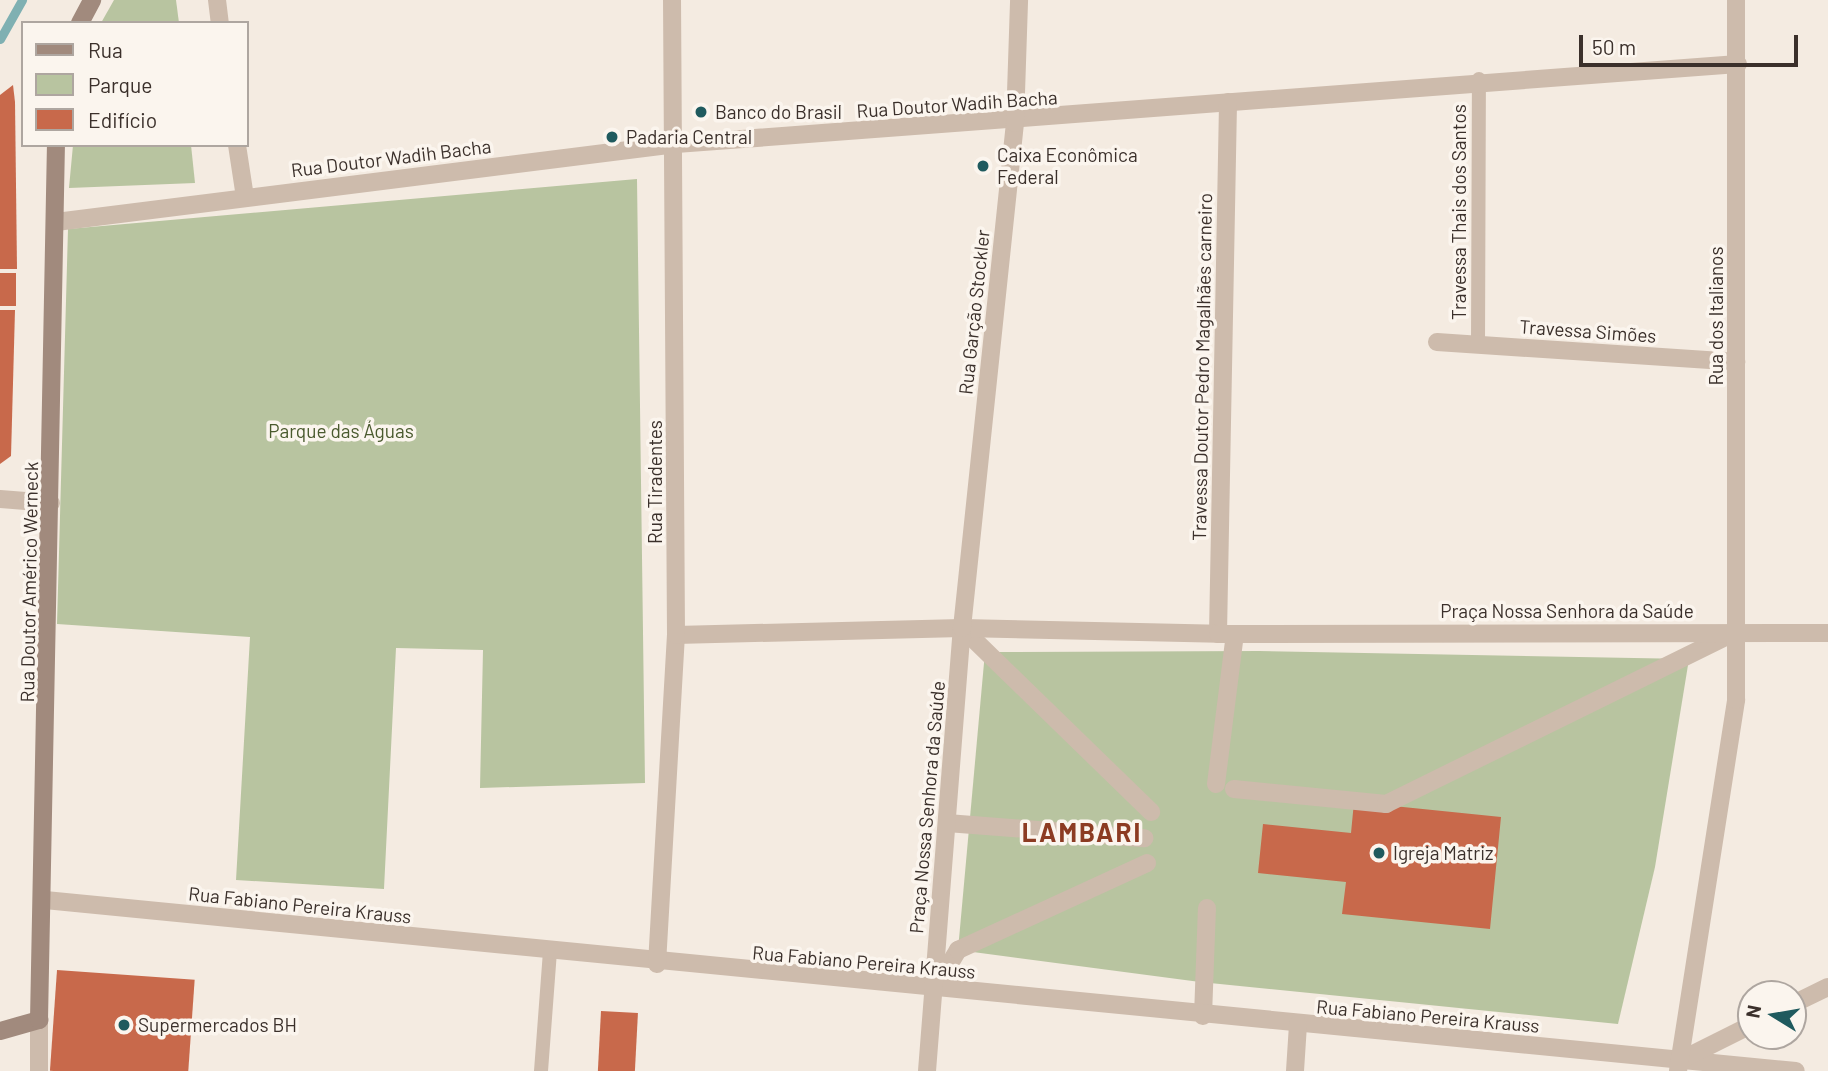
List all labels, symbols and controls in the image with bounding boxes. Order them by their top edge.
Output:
legend [21,21,248,147]
scale bar [1583,21,1802,65]
text: 50 m [1592,34,1636,59]
text: Rua [88,37,123,62]
text: Parque [88,72,153,97]
street label: Rua Doutor Wadih Bacha [856,86,1058,122]
place label: Banco do Brasil [715,101,842,123]
marker: Banco do Brasil [693,104,709,120]
street label: Travessa Thais dos Santos [1448,104,1470,320]
text: Edifício [88,107,157,132]
place label: Padaria Central [626,126,752,148]
marker: Padaria Central [604,129,620,145]
street label: Rua Doutor Wadih Bacha [290,134,492,182]
place label: Caixa Econômica Federal [997,144,1138,188]
marker: Caixa Econômica Federal [975,158,991,174]
street label: Travessa Doutor Pedro Magalhães carneiro [1188,193,1216,541]
street label: Rua Garção Stockler [954,228,994,396]
street label: Rua dos Italianos [1705,246,1727,386]
street label: Travessa Simões [1519,315,1657,347]
park label: Parque das Águas [268,420,414,442]
street label: Rua Tiradentes [644,420,666,544]
street label: Rua Doutor Américo Werneck [16,461,42,703]
street label: Praça Nossa Senhora da Saúde [1440,600,1694,622]
street label: Praça Nossa Senhora da Saúde [905,680,949,934]
district label: LAMBARI [1023,816,1141,848]
place label: Igreja Matriz [1393,842,1494,864]
marker: Igreja Matriz [1371,845,1387,861]
street label: Rua Fabiano Pereira Krauss [187,882,413,928]
street label: Rua Fabiano Pereira Krauss [751,941,977,983]
north arrow [1737,980,1807,1050]
street label: Rua Fabiano Pereira Krauss [1315,995,1541,1037]
text: N [1740,1003,1765,1020]
place label: Supermercados BH [138,1014,297,1036]
marker: Supermercados BH [116,1017,132,1033]

